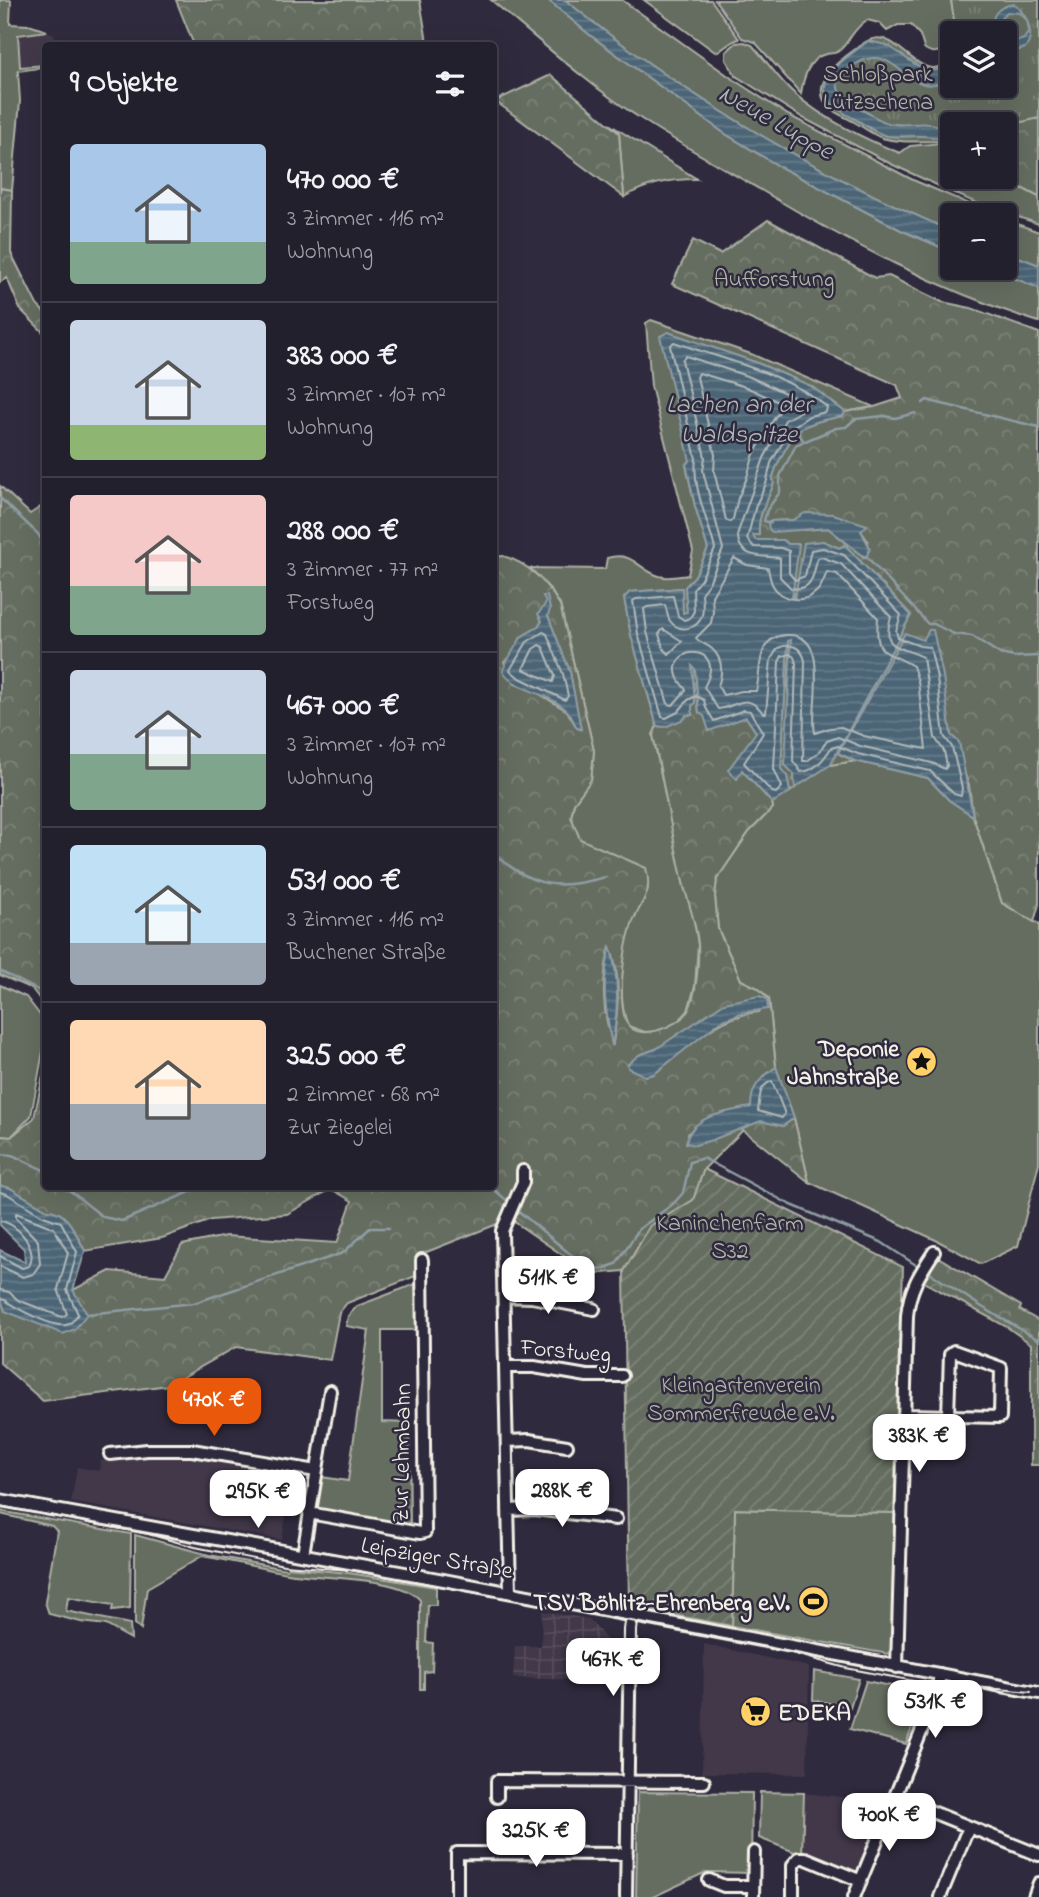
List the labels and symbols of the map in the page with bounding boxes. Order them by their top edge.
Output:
park label: Schloßpark Lützschena [823,58,933,121]
water label: Neue Luppe [711,76,841,172]
park label: Aufforstung [714,263,834,298]
water label: Lachen an der Waldspitze [666,387,815,455]
place label: Deponie Jahnstraße [787,1033,900,1096]
place icon: Deponie Jahnstraße [905,1045,939,1079]
park label: Kaninchenfarm S32 [656,1207,804,1270]
pin: 511K € [491,1256,605,1316]
street label: Forstweg [518,1331,613,1374]
park label: Kleingartenverein Sommerfreude e.V. [647,1369,835,1432]
pin: 470K € [157,1378,271,1438]
street label: Zur Lehmbahn [385,1383,422,1523]
pin: 383K € [862,1414,976,1474]
pin: 295K € [201,1470,315,1530]
pin: 288K € [505,1470,619,1529]
street label: Leipziger Straße [358,1529,515,1590]
sports icon: TSV Böhlitz-Ehrenberg e.V. [796,1585,830,1619]
place label: TSV Böhlitz-Ehrenberg e.V. [533,1587,790,1623]
pin: 467K € [556,1638,670,1698]
pin: 531K € [878,1680,992,1740]
supermarket icon: EDEKA [738,1695,772,1729]
place label: EDEKA [778,1697,851,1732]
pin: 700K € [832,1794,946,1853]
pin: 325K € [479,1810,593,1869]

